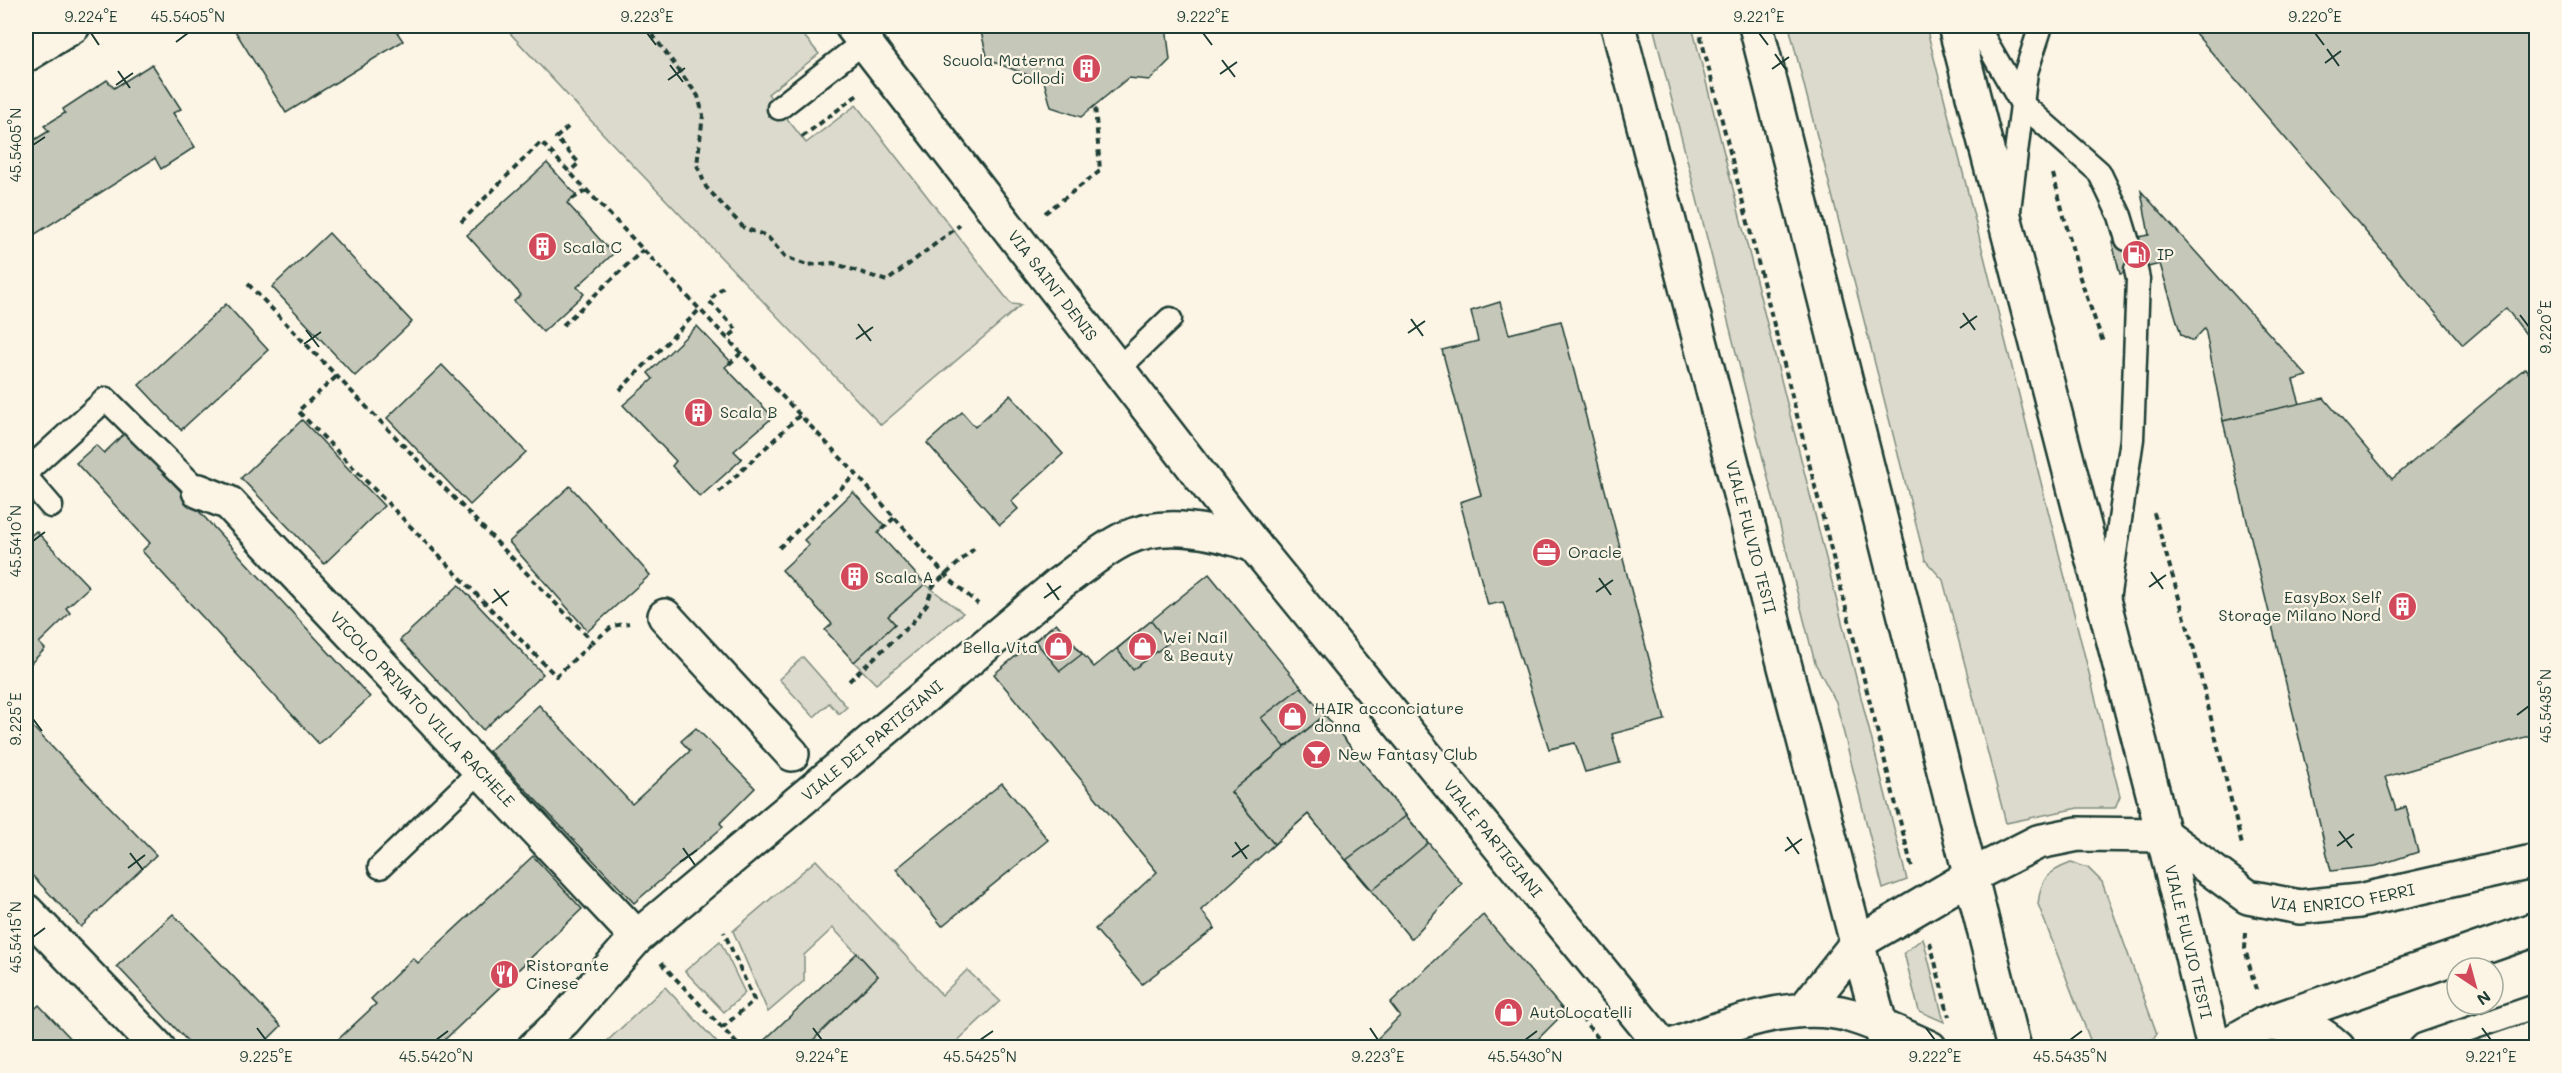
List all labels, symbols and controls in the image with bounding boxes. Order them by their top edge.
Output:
text: 9.224°E [64,6,118,26]
text: 45.5405°N [151,6,225,26]
text: 9.223°E [620,6,674,26]
text: 9.222°E [1177,6,1230,26]
text: 9.221°E [1733,6,1785,26]
text: 9.220°E [2288,6,2342,26]
place label: Scuola Materna Collodi [943,49,1065,88]
building icon: Scuola Materna Collodi [1070,53,1102,85]
text: 45.5405°N [5,108,25,182]
street label: VIA SAINT DENIS [1004,225,1103,345]
building icon: Scala C [526,231,558,263]
place label: Scala C [563,236,622,257]
fuel station icon: IP [2120,238,2152,270]
place label: IP [2157,243,2174,264]
text: 9.220°E [2535,300,2555,354]
building icon: Scala B [683,396,715,428]
place label: Scala B [720,401,777,422]
street label: VIALE FULVIO TESTI [1722,458,1782,616]
text: 45.5410°N [5,505,25,577]
office icon: Oracle [1531,536,1563,568]
place label: Oracle [1568,541,1622,562]
building icon: Scala A [838,561,870,593]
place label: Scala A [875,566,934,587]
place label: EasyBox Self Storage Milano Nord [2219,586,2382,625]
building icon: EasyBox Self Storage Milano Nord [2386,590,2418,622]
street label: VICOLO PRIVATO VILLA RACHELE [326,606,520,811]
place label: Wei Nail & Beauty [1163,626,1234,665]
shop icon: Wei Nail & Beauty [1126,630,1158,662]
shop icon: Bella Vita [1043,631,1075,663]
place label: Bella Vita [963,636,1038,657]
text: 45.5435°N [2535,669,2555,743]
street label: VIALE DEI PARTIGIANI [797,675,947,805]
text: 9.225°E [5,692,25,746]
place label: HAIR acconciature donna [1314,697,1464,736]
shop icon: HAIR acconciature donna [1277,701,1309,733]
bar icon: New Fantasy Club [1301,738,1333,770]
place label: New Fantasy Club [1338,743,1478,764]
street label: VIALE PARTIGIANI [1439,775,1548,901]
street label: VIALE FULVIO TESTI [2161,863,2218,1021]
street label: VIA ENRICO FERRI [2268,878,2417,917]
text: 45.5415°N [5,901,25,973]
place label: Ristorante Cinese [526,954,609,993]
north arrow [2445,956,2505,1016]
restaurant icon: Ristorante Cinese [489,958,521,990]
text: N [2473,986,2495,1011]
shop icon: AutoLocatelli [1492,996,1524,1028]
place label: AutoLocatelli [1529,1001,1633,1022]
text: 9.225°E [239,1046,293,1066]
text: 45.5420°N [399,1046,473,1066]
text: 9.224°E [795,1046,849,1066]
text: 45.5425°N [943,1046,1017,1066]
text: 9.223°E [1351,1046,1405,1066]
text: 45.5430°N [1488,1046,1562,1066]
text: 9.222°E [1909,1046,1962,1066]
text: 45.5435°N [2033,1046,2107,1066]
text: 9.221°E [2465,1046,2517,1066]

